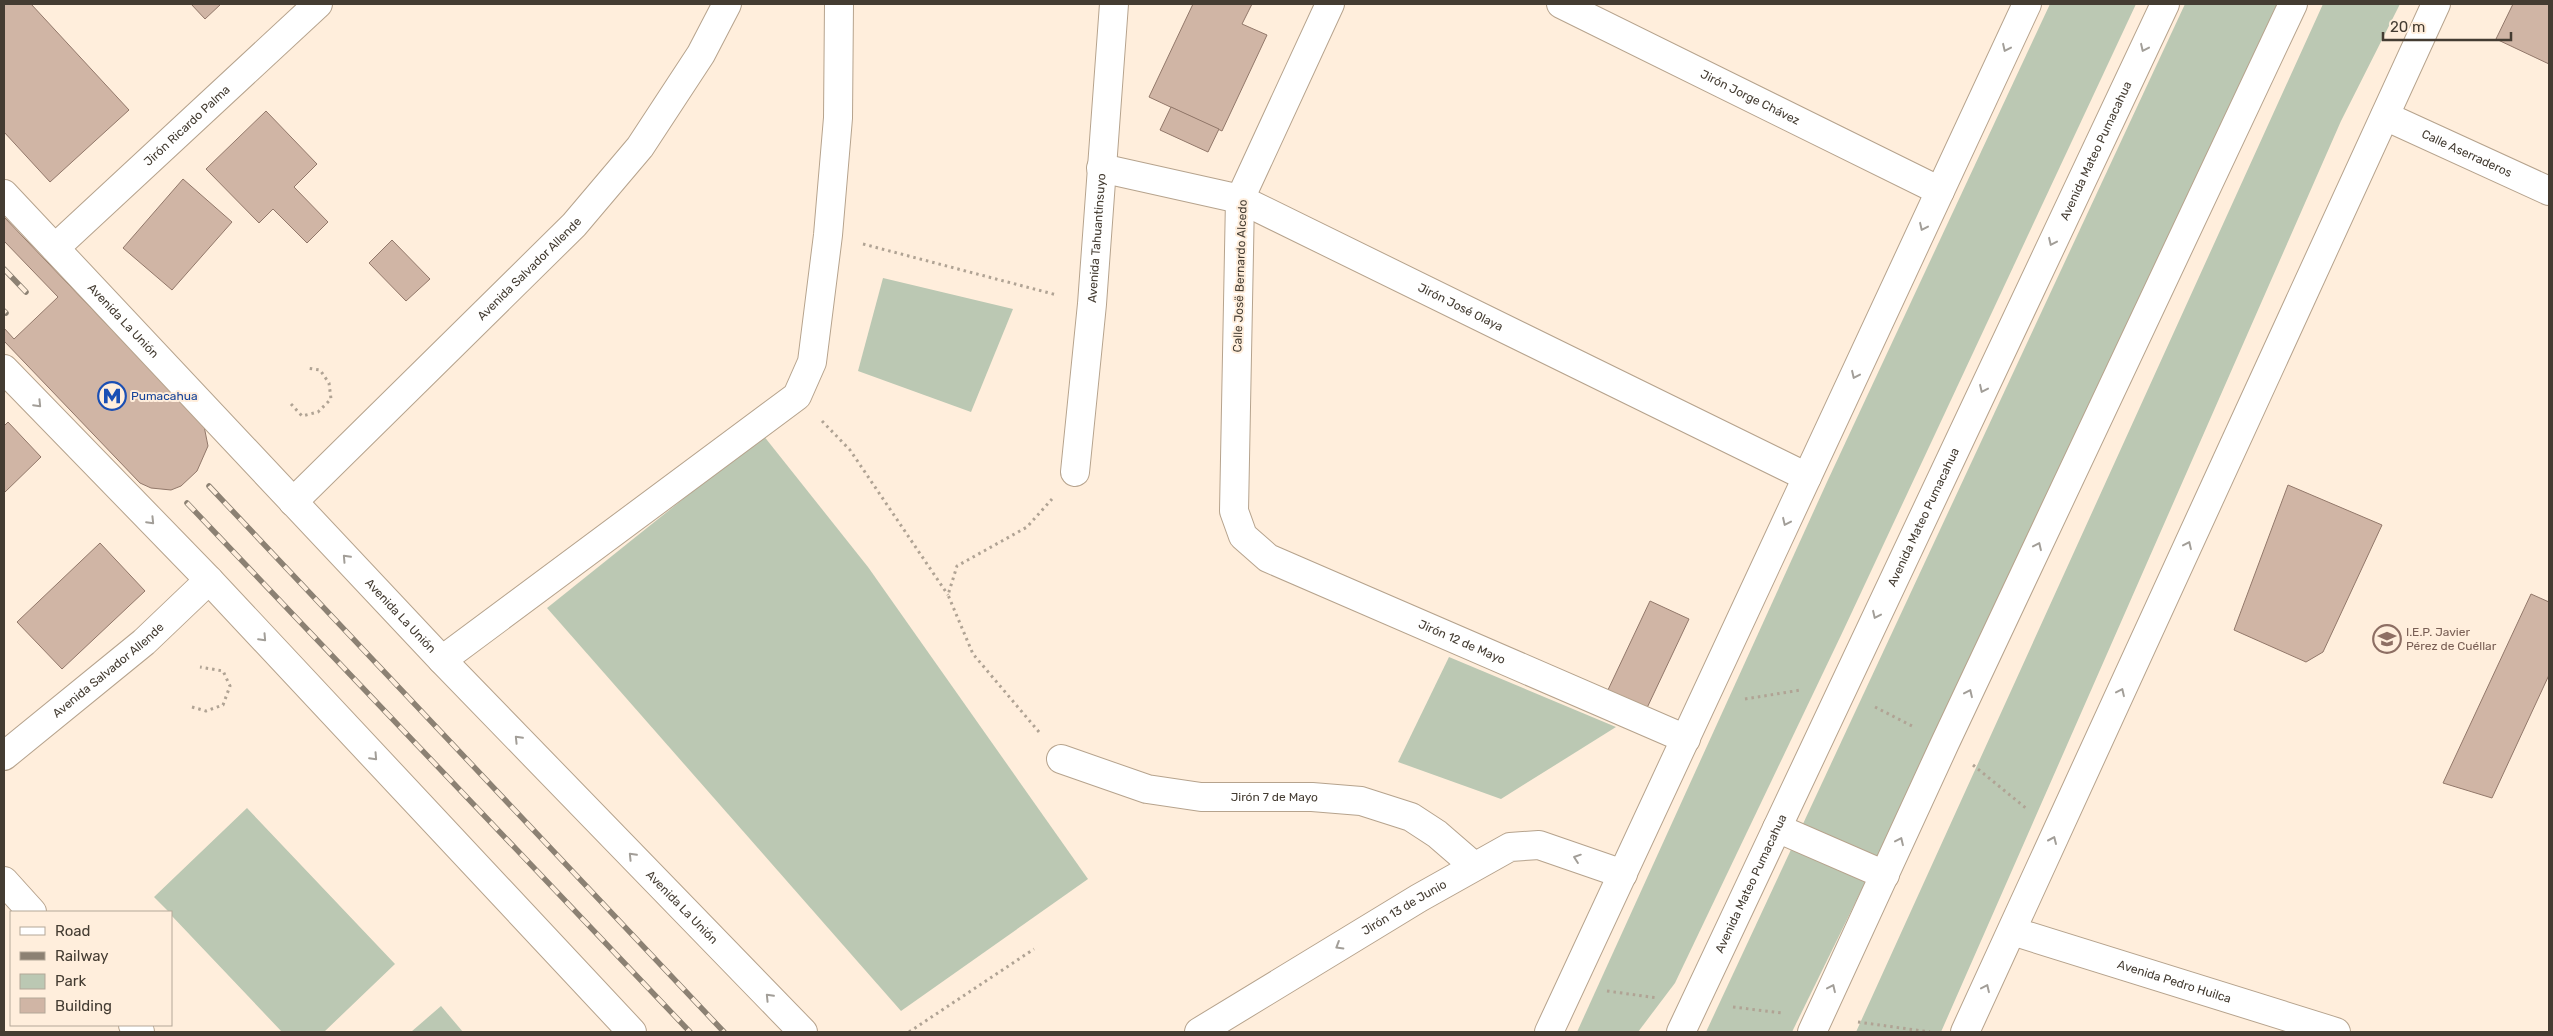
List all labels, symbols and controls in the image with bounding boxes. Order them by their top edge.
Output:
scale bar [2383,10,2510,42]
text: 20 m [2390,18,2425,36]
one-way arrow [2002,43,2012,52]
one-way arrow [2140,43,2150,52]
street label: Jirón Jorge Chávez [1698,67,1802,128]
street label: Avenida Mateo Pumacahua [2057,79,2135,222]
street label: Jirón Ricardo Palma [141,82,233,169]
street label: Calle Aserraderos [2419,127,2514,180]
street label: Avenida Tahuantinsuyo [1085,173,1109,303]
street label: Calle Josë Bernardo Alcedo [1230,199,1250,353]
street label: Avenida Salvador Allende [474,214,584,323]
one-way arrow [1919,222,1929,231]
one-way arrow [2048,237,2059,246]
street label: Jirón José Olaya [1416,280,1505,334]
street label: Avenida La Unión [85,281,161,361]
one-way arrow [1851,369,1861,378]
metro station icon: Pumacahua [97,381,127,411]
one-way arrow [1979,384,1989,393]
place label: Pumacahua [131,389,198,403]
one-way arrow [32,399,41,408]
street label: Avenida Mateo Pumacahua [1885,446,1962,589]
one-way arrow [145,515,154,524]
one-way arrow [1782,517,1792,526]
one-way arrow [2182,541,2193,550]
one-way arrow [2032,542,2042,551]
one-way arrow [343,555,352,564]
street label: Avenida La Unión [362,576,439,656]
one-way arrow [1872,610,1883,619]
street label: Jirón 12 de Mayo [1416,617,1508,667]
street label: Avenida Salvador Allende [50,620,167,721]
school or university icon: I.E.P. Javier Pérez de Cuéllar [2372,624,2402,654]
place label: I.E.P. Javier Pérez de Cuéllar [2406,625,2497,653]
one-way arrow [257,633,266,642]
one-way arrow [2114,688,2125,697]
one-way arrow [1962,689,1973,698]
one-way arrow [515,736,524,745]
one-way arrow [368,751,377,760]
street label: Jirón 7 de Mayo [1231,790,1319,804]
street label: Avenida Mateo Pumacahua [1712,812,1790,955]
one-way arrow [2047,836,2058,845]
one-way arrow [1894,837,1904,846]
one-way arrow [628,852,637,861]
one-way arrow [1574,854,1582,864]
street label: Avenida La Unión [643,868,721,947]
street label: Jirón 13 de Junio [1359,877,1449,938]
legend [10,911,172,1026]
text: Road [55,922,91,940]
one-way arrow [1336,940,1345,950]
text: Railway [55,947,109,965]
street label: Avenida Pedro Huilca [2116,957,2233,1006]
text: Park [55,972,86,990]
one-way arrow [1826,984,1837,993]
one-way arrow [1979,984,1990,993]
one-way arrow [766,994,775,1003]
text: Building [55,997,112,1015]

